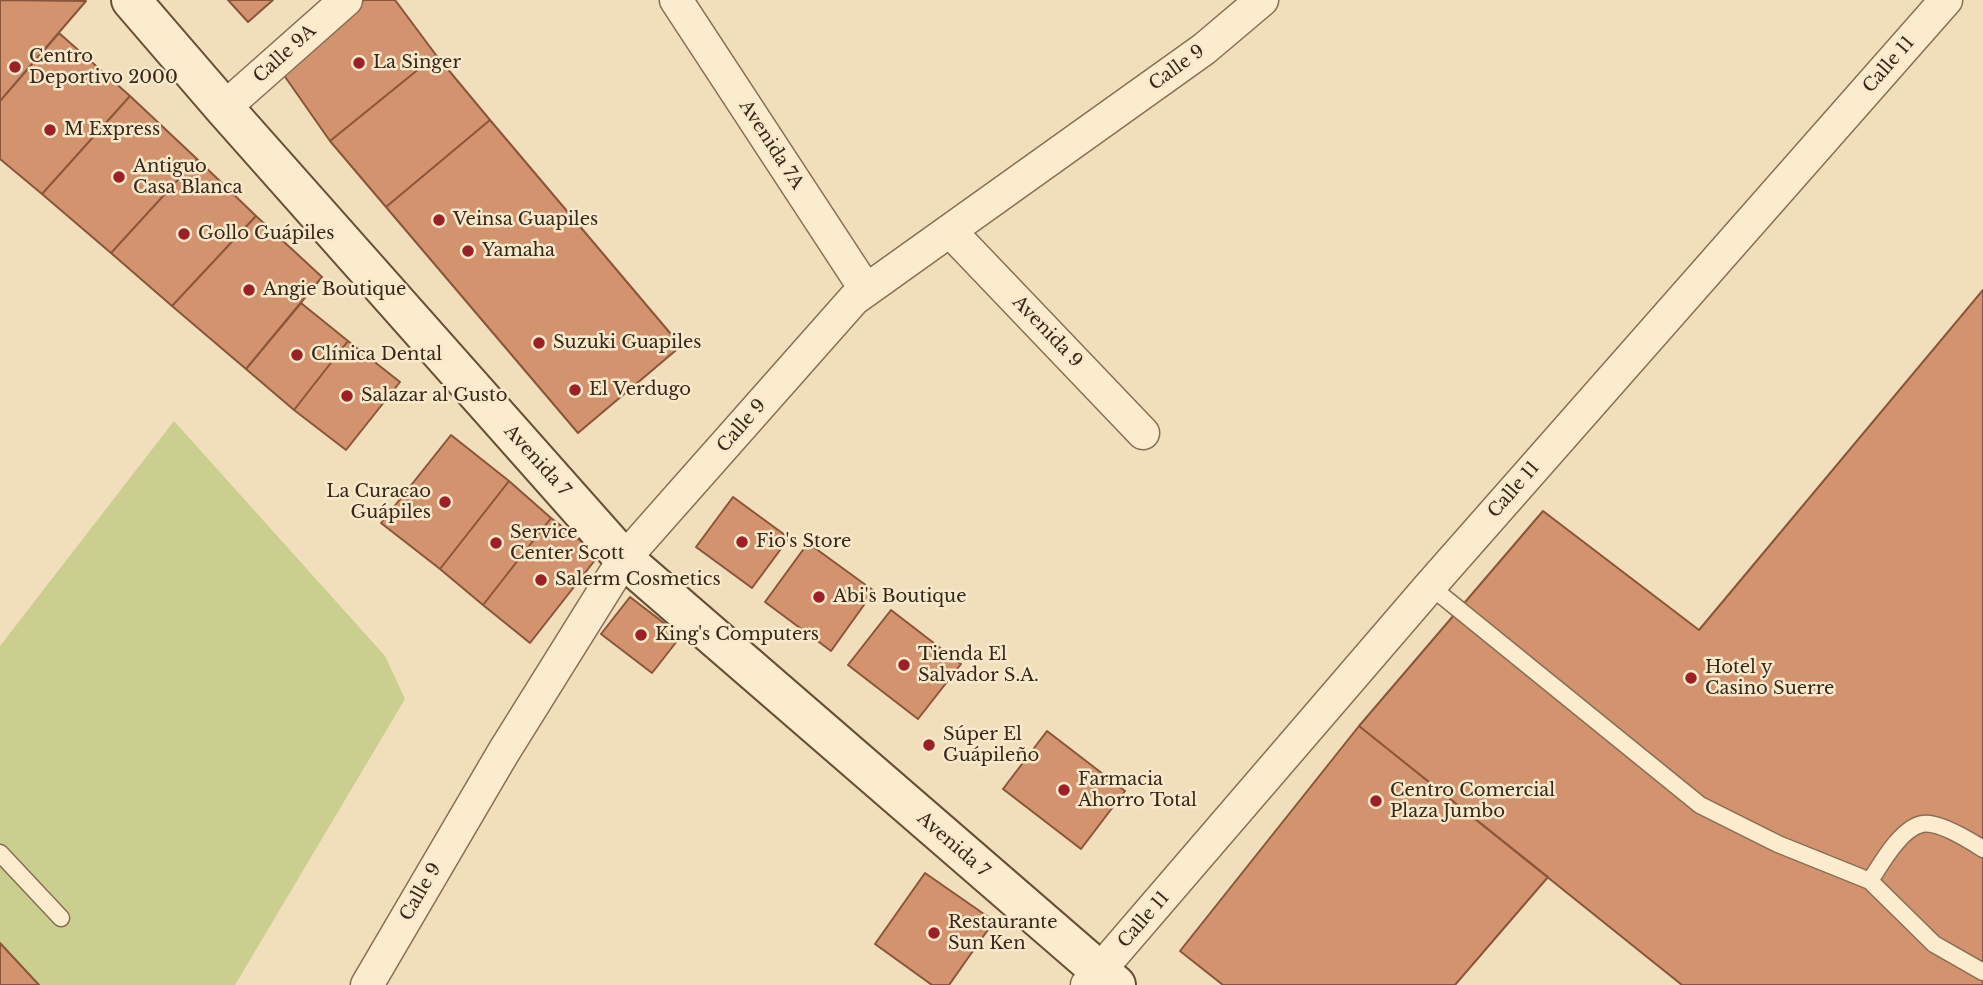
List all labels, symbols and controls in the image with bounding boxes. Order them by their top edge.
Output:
street label: Calle 9A [249,20,321,88]
street label: Calle 11 [1859,32,1919,98]
street label: Calle 9 [1145,41,1209,95]
place label: Centro Deportivo 2000 [29,46,178,88]
place label: La Singer [373,52,461,74]
marker: La Singer [351,55,367,71]
marker: Centro Deportivo 2000 [7,59,23,75]
street label: Avenida 7A [734,96,808,194]
place label: M Express [64,119,160,141]
marker: M Express [42,122,58,138]
place label: Antiguo Casa Blanca [133,156,242,198]
marker: Antiguo Casa Blanca [111,169,127,185]
place label: Veinsa Guapiles [453,209,598,231]
marker: Veinsa Guapiles [431,212,447,228]
place label: Gollo Guápiles [198,223,334,245]
marker: Gollo Guápiles [176,226,192,242]
place label: Yamaha [482,240,555,262]
marker: Yamaha [460,243,476,259]
place label: Angie Boutique [263,279,406,301]
marker: Angie Boutique [241,282,257,298]
street label: Avenida 9 [1008,292,1086,372]
place label: Suzuki Guapiles [553,332,702,354]
marker: Suzuki Guapiles [531,335,547,351]
place label: Clínica Dental [311,344,442,366]
marker: Clínica Dental [289,347,305,363]
place label: El Verdugo [589,379,691,401]
marker: El Verdugo [567,382,583,398]
place label: Salazar al Gusto [361,385,508,407]
marker: Salazar al Gusto [339,388,355,404]
street label: Calle 9 [713,395,771,457]
street label: Avenida 7 [499,421,575,501]
street label: Calle 11 [1484,457,1544,523]
place label: La Curacao Guápiles [326,481,431,524]
marker: La Curacao Guápiles [437,494,453,510]
place label: Service Center Scott [510,522,625,564]
place label: Fio's Store [756,531,851,553]
marker: Fio's Store [734,534,750,550]
marker: Service Center Scott [488,535,504,551]
place label: Salerm Cosmetics [555,569,721,591]
marker: Salerm Cosmetics [533,572,549,588]
place label: Abi's Boutique [833,586,966,608]
marker: Abi's Boutique [811,589,827,605]
place label: King's Computers [655,624,819,646]
marker: King's Computers [633,627,649,643]
place label: Tienda El Salvador S.A. [918,644,1039,686]
marker: Tienda El Salvador S.A. [896,657,912,673]
place label: Hotel y Casino Suerre [1705,657,1834,700]
marker: Hotel y Casino Suerre [1683,670,1699,686]
place label: Súper El Guápileño [943,724,1039,766]
marker: Súper El Guápileño [921,737,937,753]
place label: Farmacia Ahorro Total [1078,769,1197,812]
place label: Centro Comercial Plaza Jumbo [1390,780,1555,822]
marker: Farmacia Ahorro Total [1056,782,1072,798]
marker: Centro Comercial Plaza Jumbo [1368,793,1384,809]
street label: Avenida 7 [912,808,994,882]
street label: Calle 9 [396,859,446,925]
street label: Calle 11 [1114,887,1174,953]
place label: Restaurante Sun Ken [948,912,1057,954]
marker: Restaurante Sun Ken [926,925,942,941]

